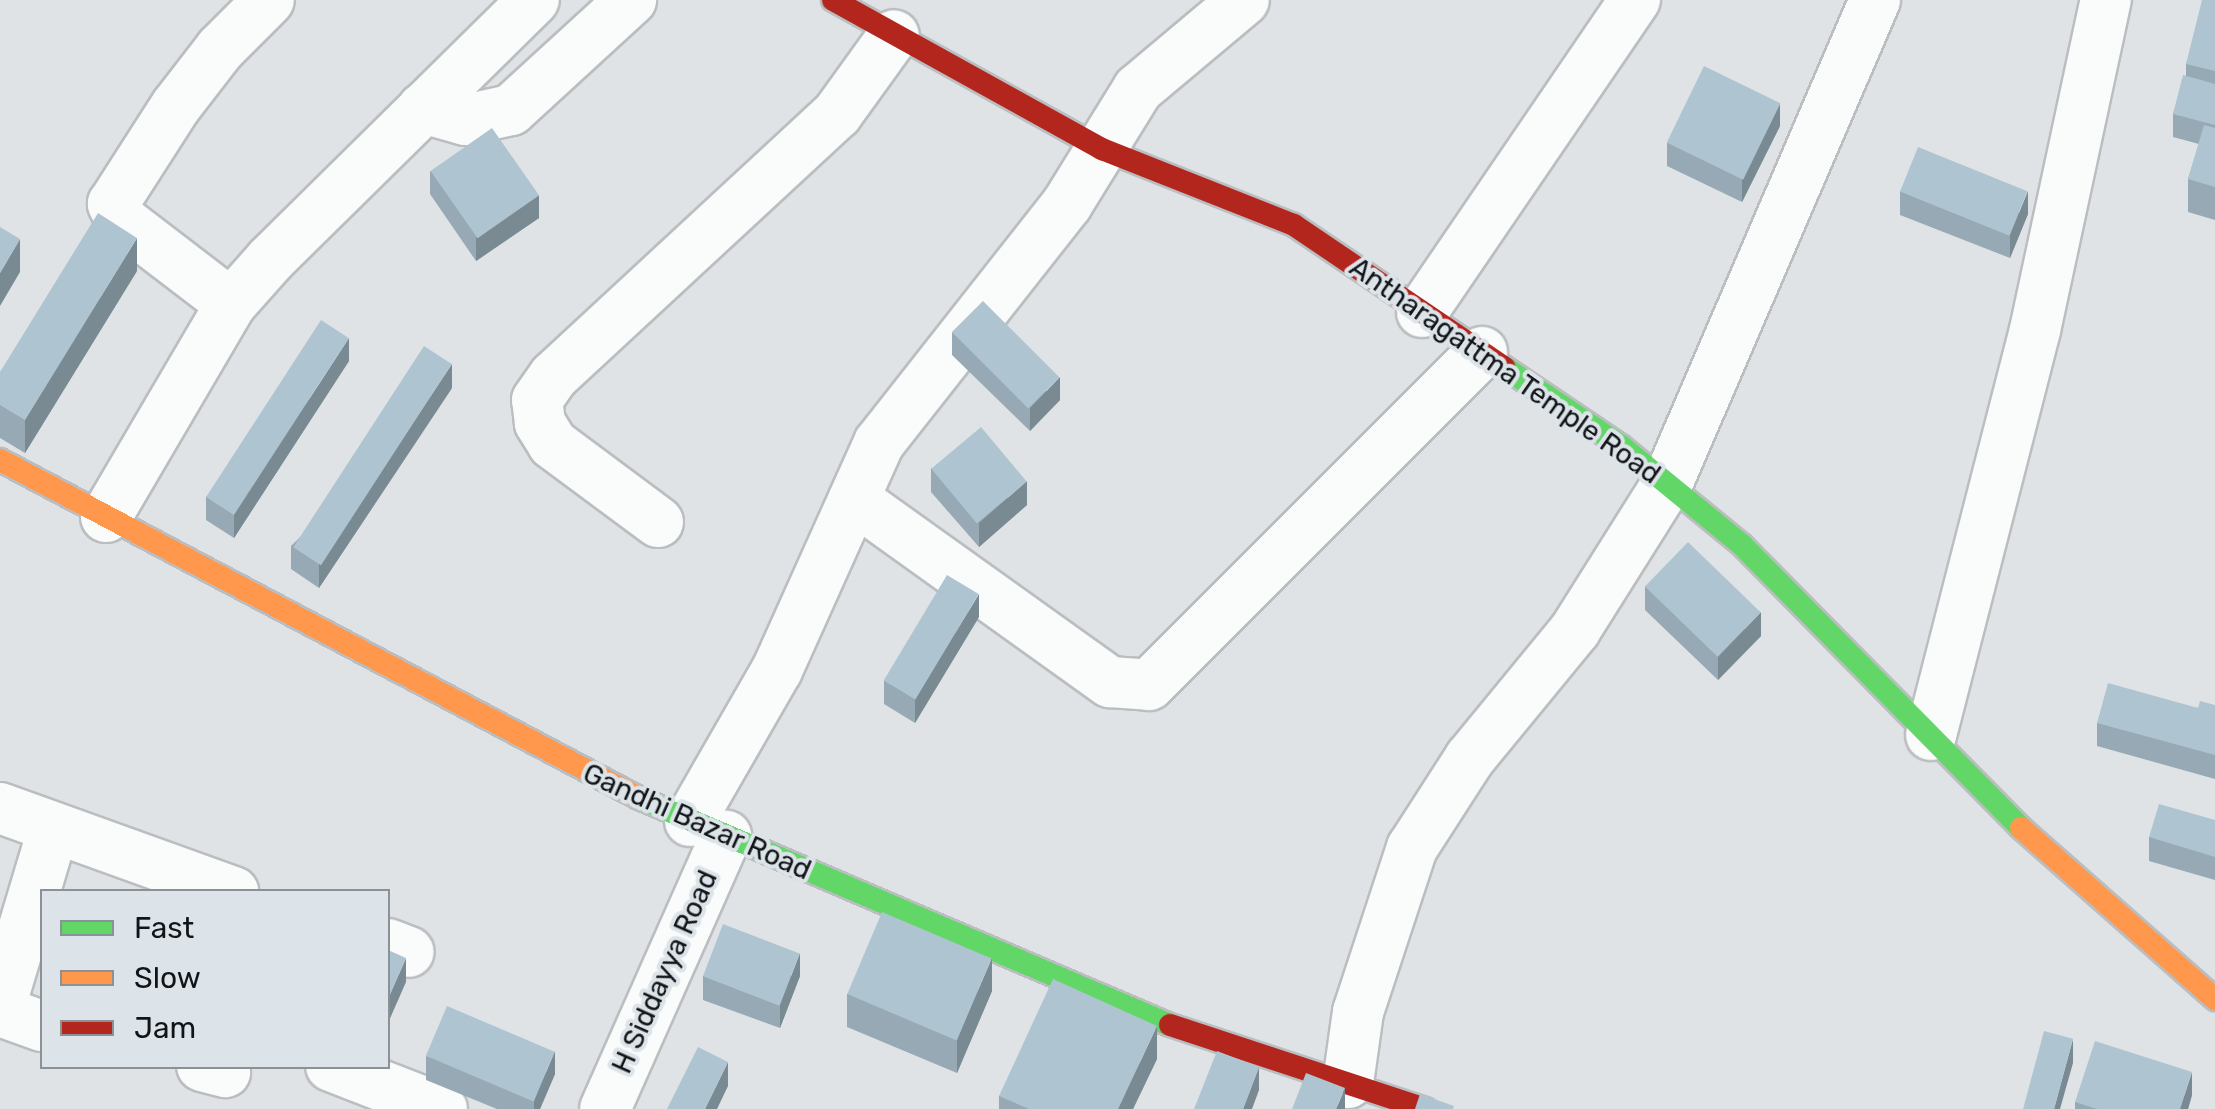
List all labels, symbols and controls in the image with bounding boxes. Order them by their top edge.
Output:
street label: Antharagattma Temple Road [1343,250,1667,492]
street label: Gandhi Bazar Road [578,757,816,887]
street label: H Siddayya Road [605,865,725,1079]
legend [40,889,390,1069]
text: Fast [134,910,194,946]
text: Slow [134,960,201,996]
text: Jam [134,1010,196,1046]

